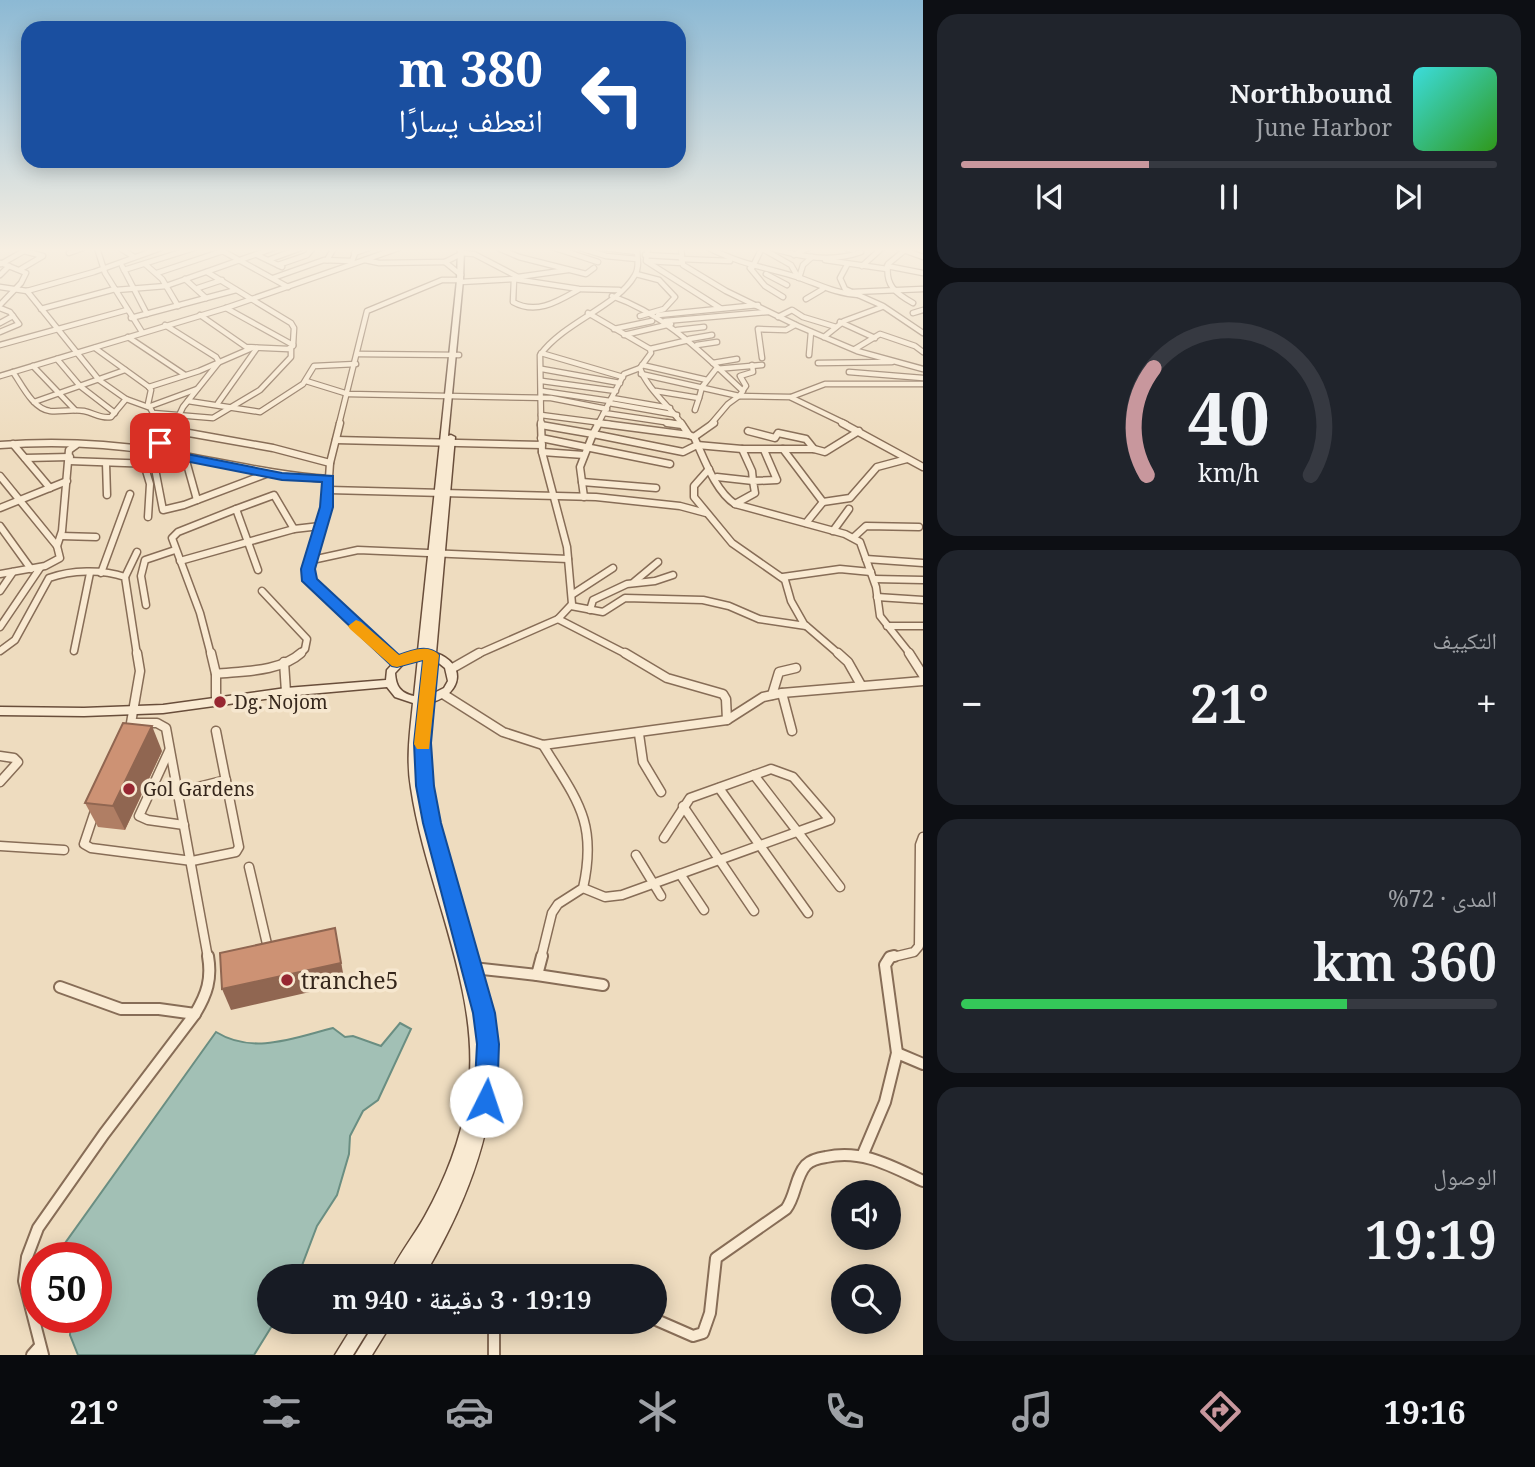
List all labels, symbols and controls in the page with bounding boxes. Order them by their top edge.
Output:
text: 380 m [399,35,543,101]
icon: left [567,49,658,140]
text: Northbound [1230,75,1392,111]
text: انعطف يسارًا [398,98,543,141]
text: June Harbor [1256,111,1392,143]
icon: previous [1031,178,1069,216]
icon: pause [1210,178,1248,216]
icon: next [1389,178,1427,216]
text: 40 [1188,368,1270,467]
pin [130,413,190,473]
icon: arrive [141,424,179,462]
text: km/h [1198,455,1260,489]
text: التكييف [1432,624,1497,656]
text: 21° [1190,667,1269,738]
text: − [961,677,983,729]
text: + [1476,677,1497,729]
place label: Dg. Nojom [234,689,328,715]
marker: Dg. Nojom [212,694,228,710]
place label: Gol Gardens [143,776,254,802]
marker: Gol Gardens [121,781,137,797]
text: المدى · 72% [1388,882,1497,914]
text: 360 km [1313,925,1497,996]
place label: tranche5 [301,964,398,996]
marker: tranche5 [279,972,295,988]
position arrow [449,1064,523,1138]
text: الوصول [1433,1160,1497,1192]
map controls [831,1180,901,1334]
button: sound [831,1180,901,1250]
text: 19:19 [1364,1203,1497,1274]
speed limit sign: 50 [21,1242,112,1333]
button: search [831,1264,901,1334]
text: 19:19 · 3 دقيقة · 940 m [332,1281,592,1317]
icon: filters [257,1387,306,1436]
icon: car [445,1387,494,1436]
icon: climate [633,1387,682,1436]
icon: phone [820,1387,869,1436]
icon: music [1008,1387,1057,1436]
icon: directions [1196,1387,1245,1436]
text: 21° [69,1390,118,1433]
text: 19:16 [1384,1390,1466,1433]

